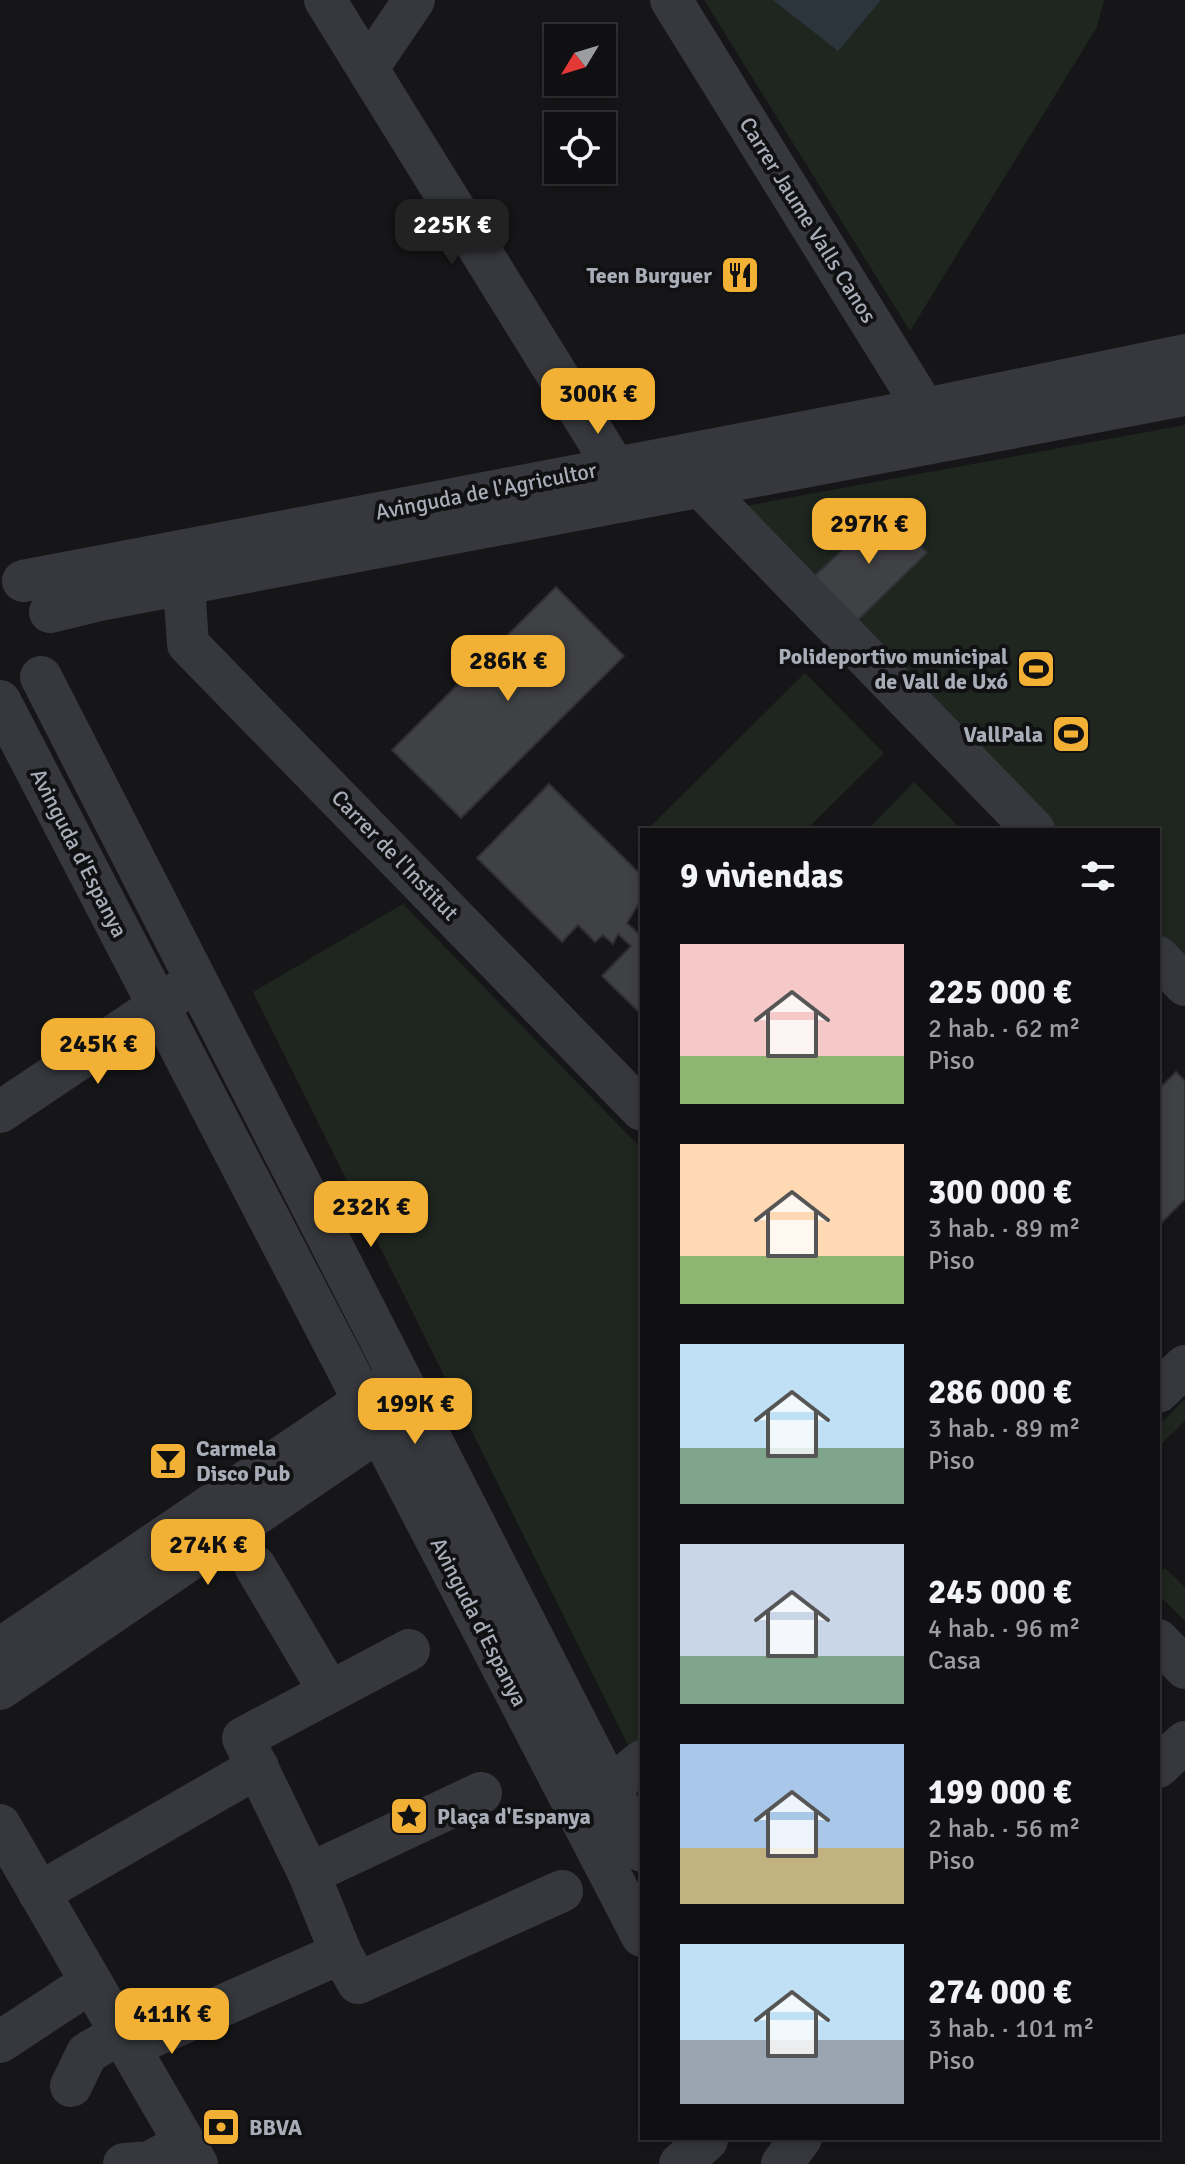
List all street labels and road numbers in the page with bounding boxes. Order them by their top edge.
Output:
street label: Carrer Jaume Valls Canos [734,112,882,328]
street label: Avinguda de l'Agricultor [373,456,599,526]
street label: Avinguda d'Espanya [25,764,133,942]
street label: Carrer de l'Institut [326,784,464,926]
street label: Avinguda d'Espanya [425,1533,533,1711]

